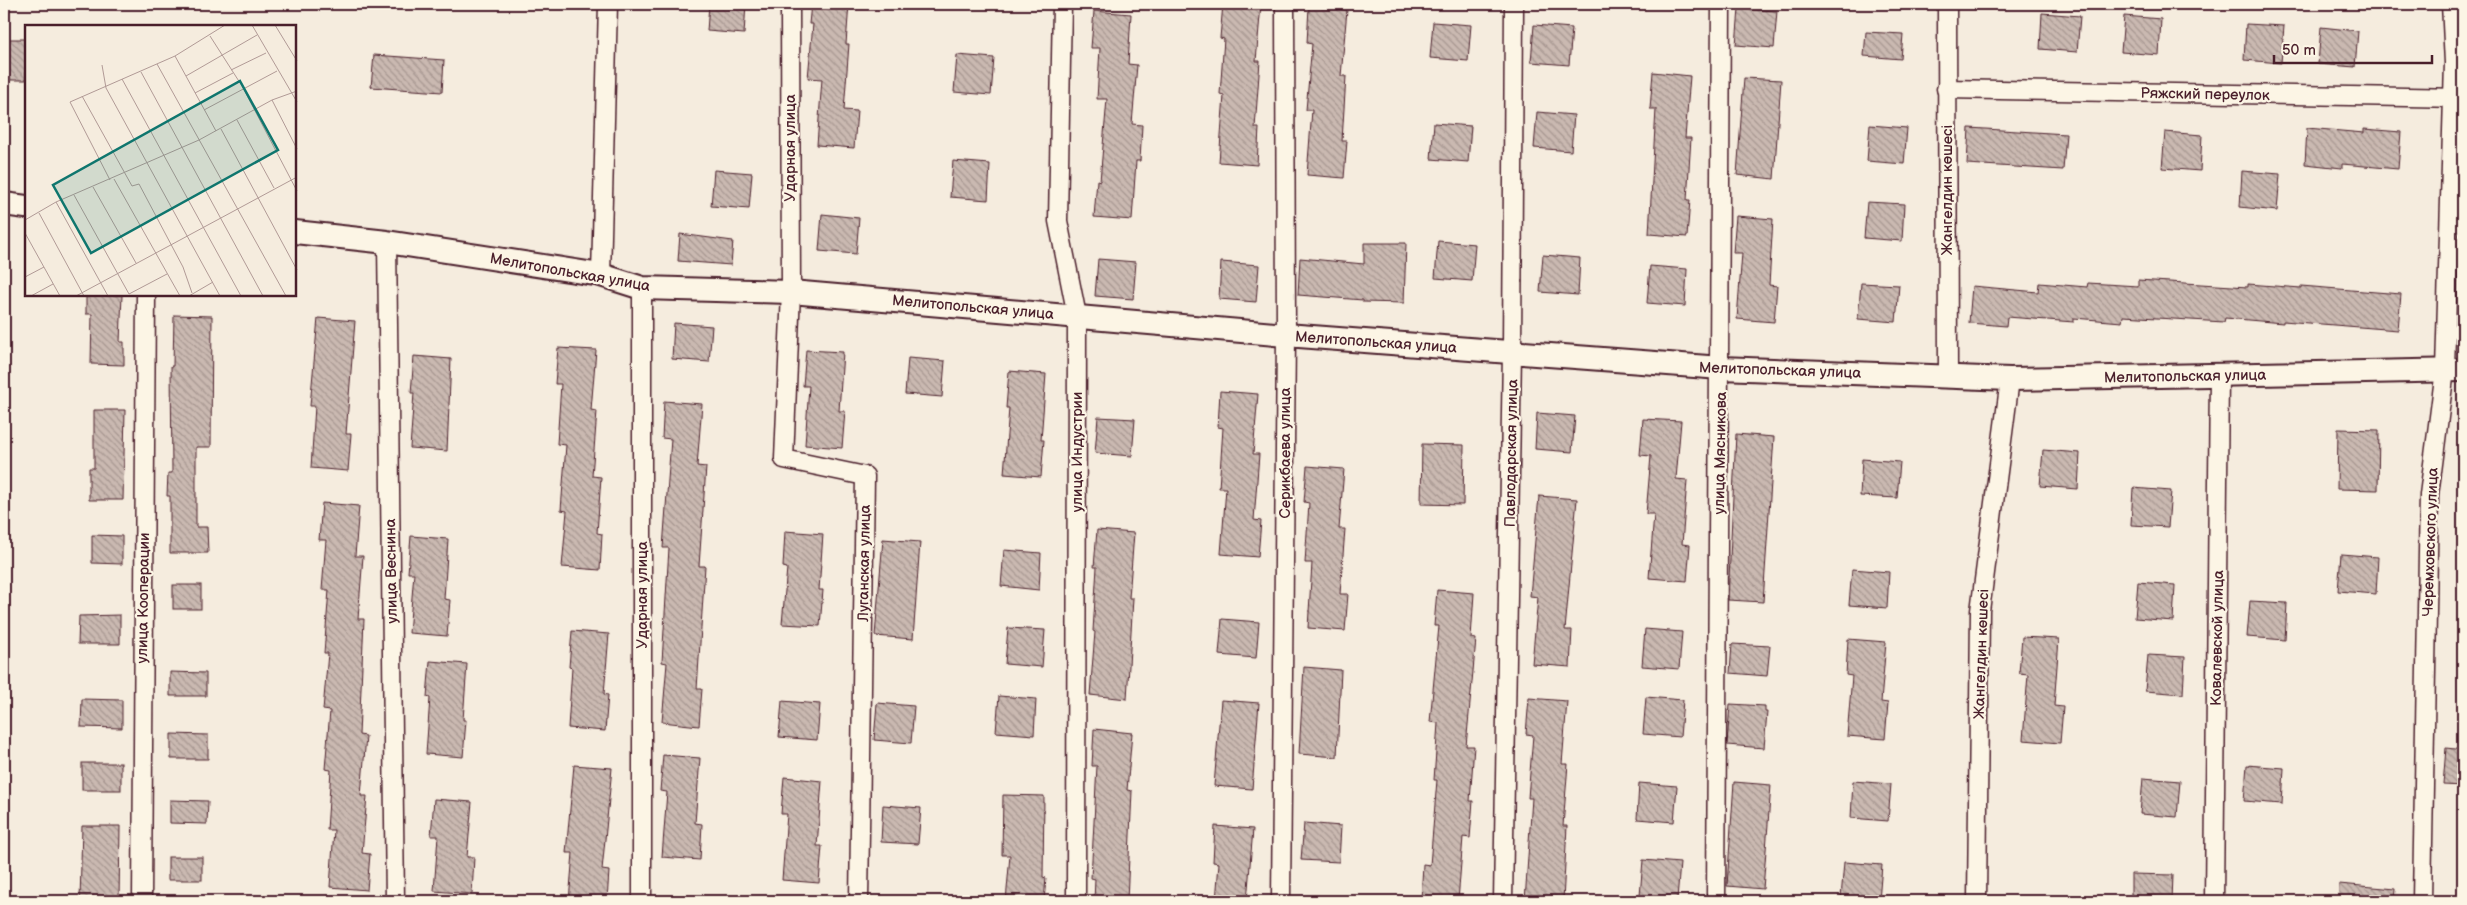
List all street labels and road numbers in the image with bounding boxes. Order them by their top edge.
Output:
street label: Ряжский переулок [2140,84,2270,105]
street label: Ударная улица [781,94,800,202]
street label: Жангелдин көшесі [1938,125,1957,255]
street label: Мелитопольская улица [488,249,652,296]
street label: Мелитопольская улица [891,291,1055,324]
street label: Мелитопольская улица [1294,327,1458,358]
street label: Мелитопольская улица [1698,358,1862,383]
street label: Мелитопольская улица [2104,366,2267,387]
street label: Павлодарская улица [1501,379,1522,527]
street label: Серикбаева улица [1276,387,1295,519]
street label: улица Мясникова [1710,391,1731,515]
street label: улица Индустрии [1068,392,1087,512]
street label: Черемховского улица [2418,467,2443,617]
street label: Луганская улица [854,504,875,623]
street label: улица Веснина [381,518,402,624]
street label: улица Кооперации [133,532,154,664]
street label: Ударная улица [633,541,652,649]
street label: Ковалевской улица [2207,570,2228,706]
street label: Жангелдин көшесі [1970,589,1993,719]

